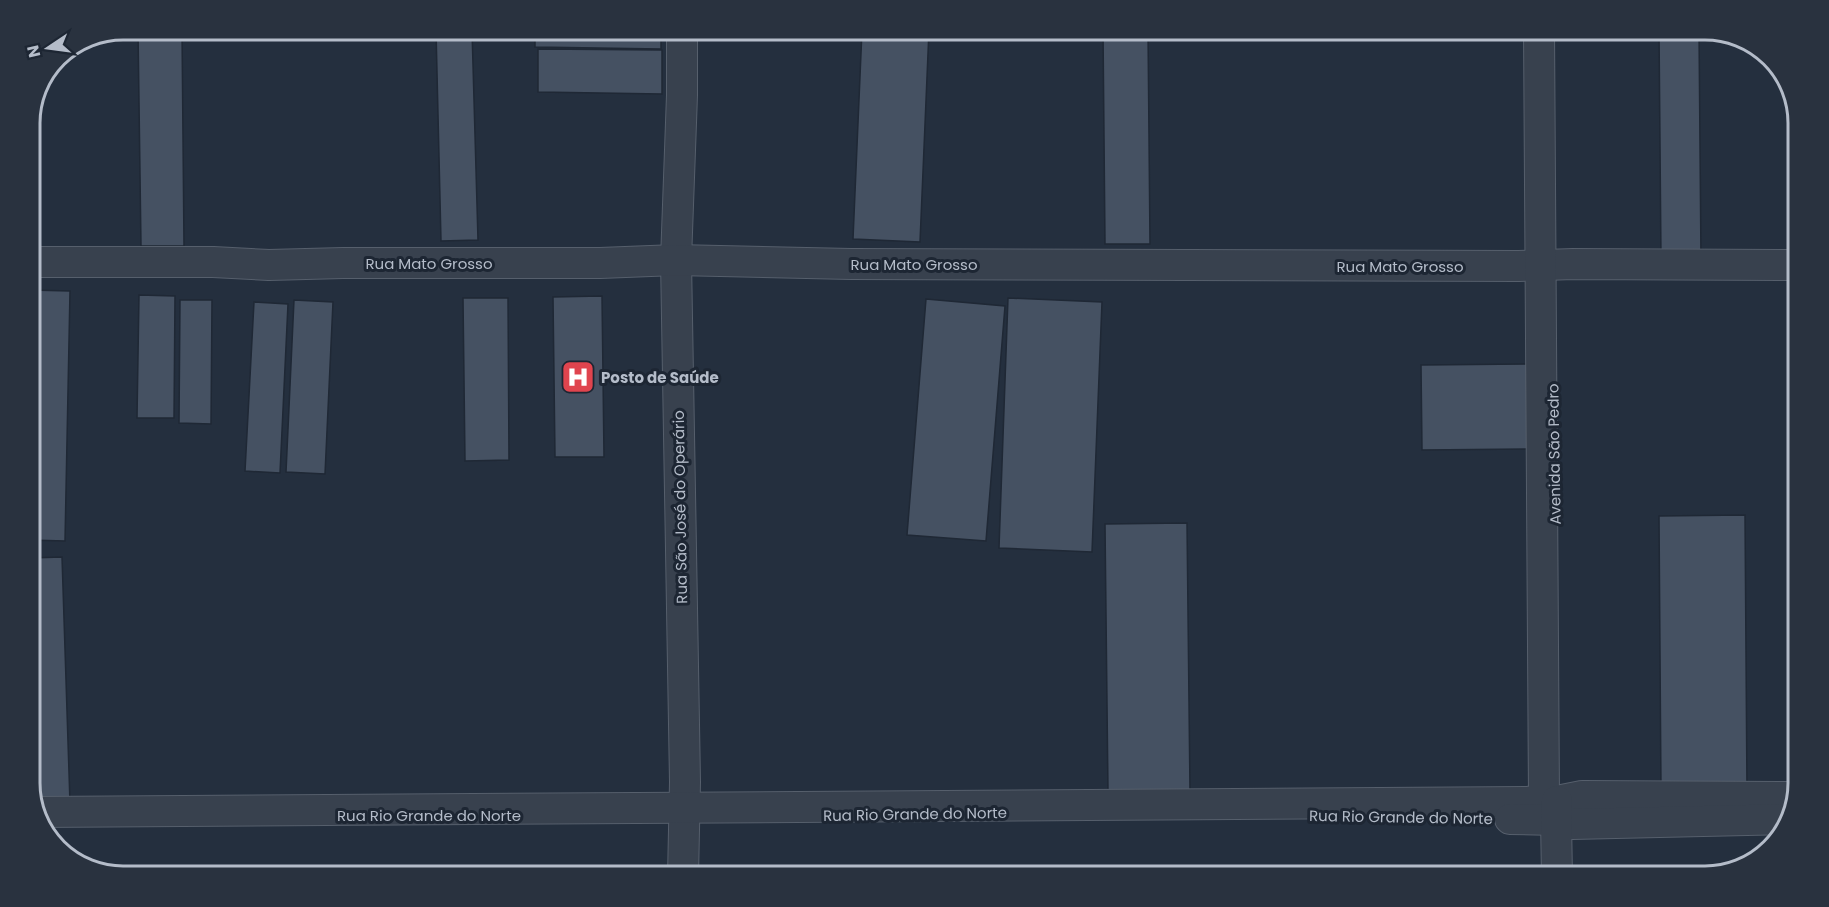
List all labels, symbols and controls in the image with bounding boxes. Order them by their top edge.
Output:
north arrow [18,18,78,78]
text: N [21,43,46,60]
street label: Rua Mato Grosso [365,253,493,274]
street label: Rua Mato Grosso [850,254,978,275]
street label: Rua Mato Grosso [1336,256,1464,277]
hospital icon: Posto de Saúde [560,359,596,395]
place label: Posto de Saúde [601,367,719,388]
street label: Avenida São Pedro [1542,383,1566,525]
street label: Rua São José do Operário [668,410,692,604]
street label: Rua Rio Grande do Norte [823,802,1007,826]
street label: Rua Rio Grande do Norte [337,805,521,826]
street label: Rua Rio Grande do Norte [1309,805,1493,829]

